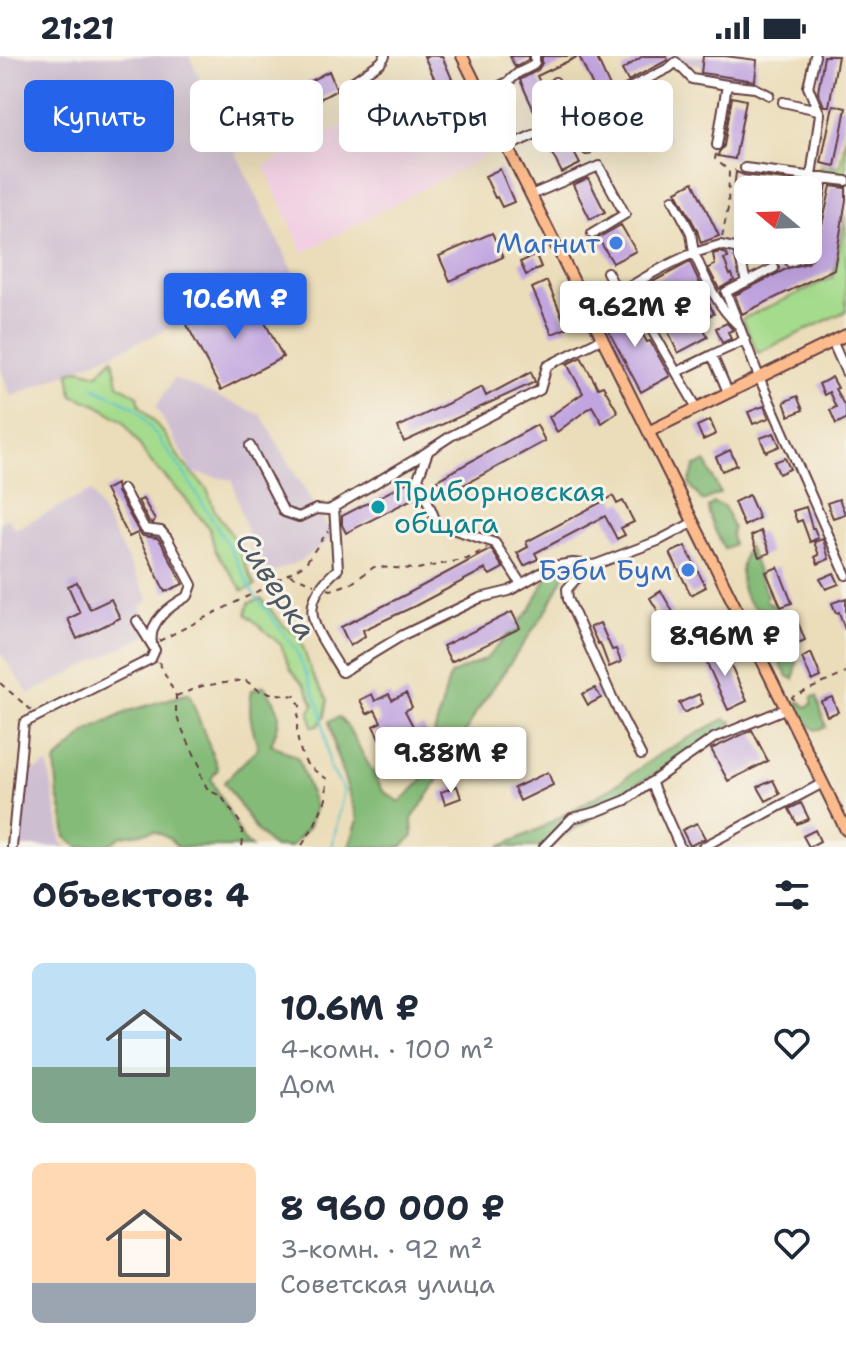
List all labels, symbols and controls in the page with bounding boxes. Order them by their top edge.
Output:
text: 21:21 [40,8,114,49]
chip: Купить [24,80,174,152]
chip: Снять [190,80,323,152]
chip: Фильтры [339,80,516,152]
chip: Новое [532,80,673,152]
north arrow [734,176,822,264]
map controls [734,176,822,264]
place label: Магнит [496,224,601,262]
marker: Магнит [607,234,625,252]
pin: 10.6M ₽ [161,273,309,341]
text: 10.6M ₽ [182,281,288,316]
pin: 9.62M ₽ [561,281,709,349]
text: 9.62M ₽ [578,289,692,324]
place label: Приборновская общага [394,472,605,542]
marker: Приборновская общага [369,498,387,516]
water label: Сиверка [226,524,327,648]
place label: Бэби Бум [539,551,672,589]
marker: Бэби Бум [679,561,697,579]
pin: 8.96M ₽ [651,610,799,678]
text: 8.96M ₽ [669,618,781,653]
pin: 9.88M ₽ [377,727,525,795]
text: 9.88M ₽ [393,735,509,770]
text: Объектов: 4 [32,872,249,918]
icon: filters [770,873,814,917]
text: 10.6M ₽ [280,985,419,1031]
icon: home [96,995,192,1091]
icon: heart [770,1021,814,1065]
text: 4-комн. · 100 m² [280,1031,494,1066]
text: Дом [280,1066,335,1101]
text: 8 960 000 ₽ [280,1185,505,1231]
icon: home [96,1195,192,1291]
icon: heart [770,1221,814,1265]
text: 3-комн. · 92 m² [280,1231,483,1266]
text: Советская улица [280,1266,495,1301]

